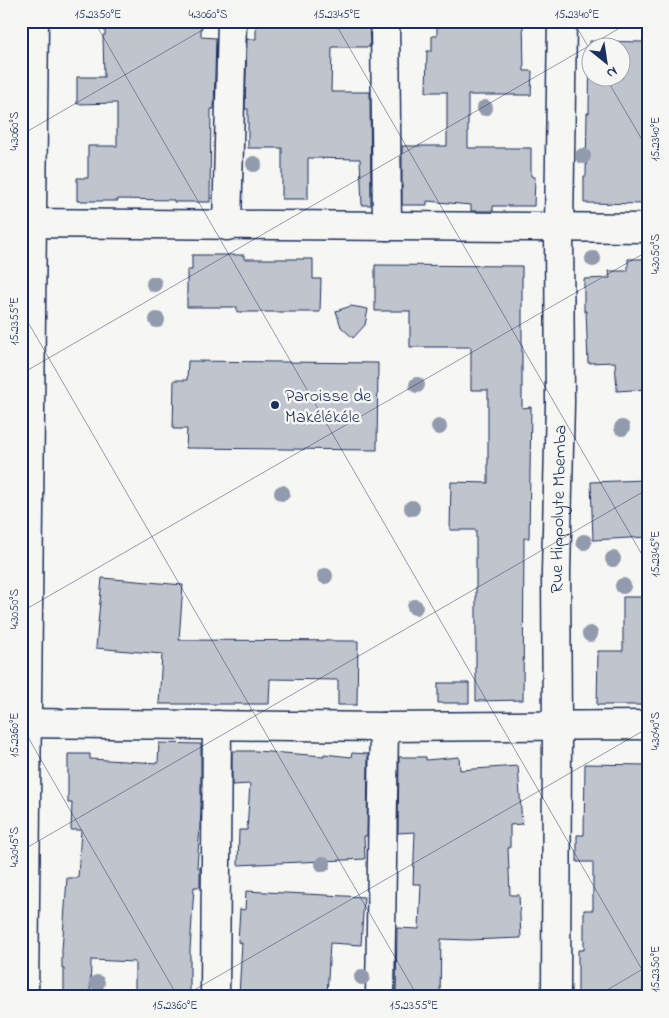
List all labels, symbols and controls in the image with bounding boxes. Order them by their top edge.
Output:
text: 15.2350°E [75,6,121,24]
text: 4.3060°S [189,6,228,24]
text: 15.2345°E [314,6,360,24]
text: 15.2340°E [555,6,599,24]
north arrow [582,38,632,88]
text: N [602,61,621,83]
text: 4.3060°S [6,111,24,150]
text: 15.2340°E [647,117,665,161]
text: 4.3050°S [647,233,665,274]
text: 15.2355°E [6,297,24,345]
place label: Paroisse de Makélékéle [285,384,372,431]
marker: Paroisse de Makélékéle [269,399,281,411]
street label: Rue Hippolyte Mbemba [545,425,574,593]
text: 15.2345°E [647,531,665,577]
text: 4.3050°S [6,588,24,629]
text: 4.3040°S [647,711,665,750]
text: 15.2360°E [6,712,24,758]
text: 4.3045°S [6,827,24,867]
text: 15.2350°E [647,946,665,992]
text: 15.2360°E [152,997,198,1015]
text: 15.2355°E [390,997,438,1015]

